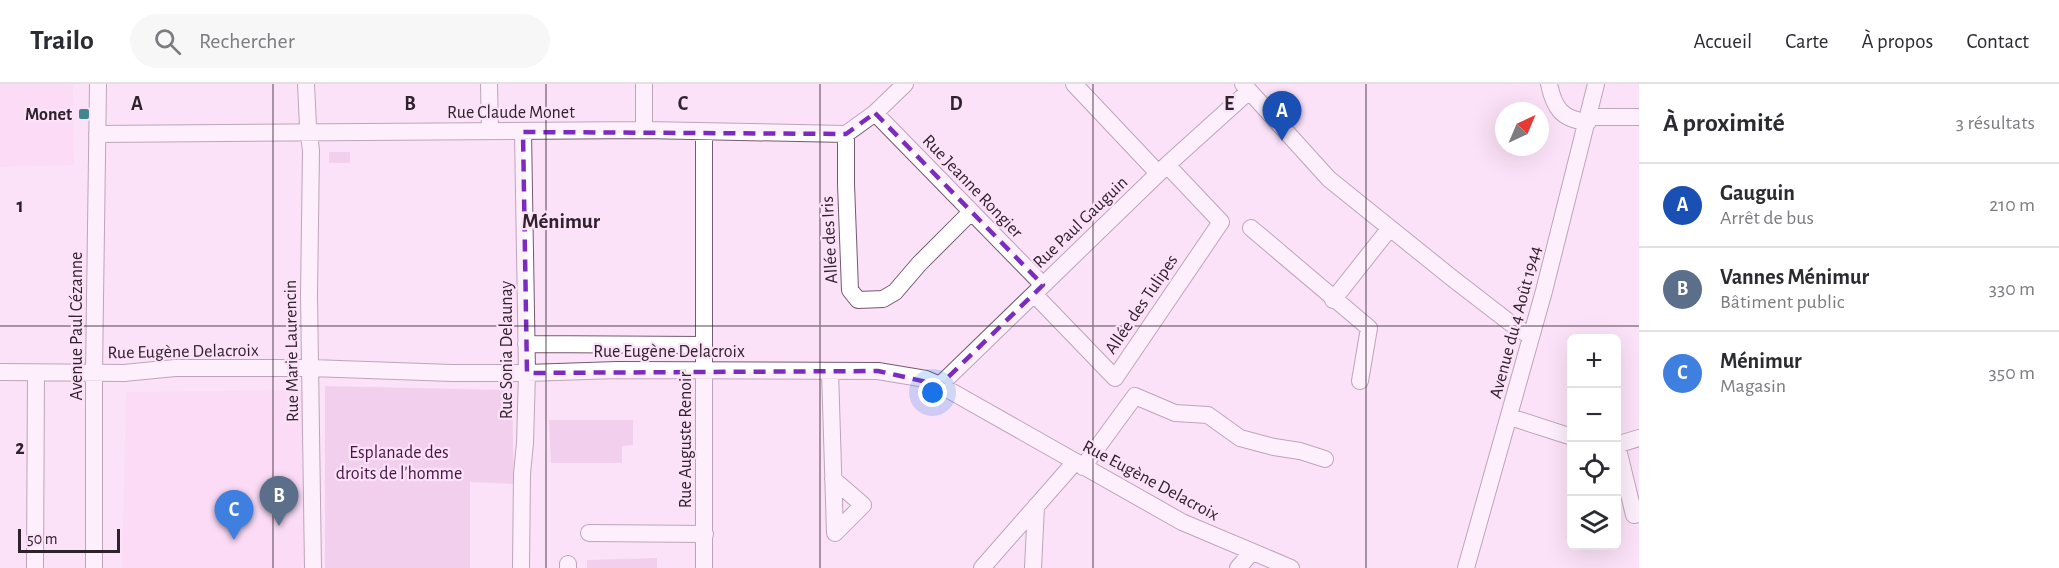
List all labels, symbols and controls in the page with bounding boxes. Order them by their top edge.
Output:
search box [130,14,550,68]
icon: search [151,25,184,58]
text: Trailo [30,27,94,55]
text: Rechercher [199,30,295,52]
text: Accueil [1694,31,1752,52]
text: Carte [1785,31,1828,52]
text: À propos [1861,31,1933,52]
text: Contact [1966,31,2029,52]
pin: A [1262,92,1302,141]
text: A [131,94,143,114]
text: B [404,94,416,114]
text: C [678,94,689,114]
text: D [949,94,963,114]
text: E [1224,94,1234,114]
north arrow [1495,102,1549,156]
street label: Rue Claude Monet [447,104,575,122]
place label: Monet [25,106,72,124]
marker: Monet [77,107,91,121]
text: À proximité [1663,110,1785,136]
text: 3 résultats [1956,113,2035,133]
street label: Rue Jeanne Rongier [919,132,1026,242]
street label: Rue Paul Gauguin [1030,173,1131,272]
text: Gauguin [1720,182,1795,204]
text: A [1677,195,1689,215]
text: 210 m [1989,195,2035,215]
text: 1 [16,196,24,216]
street label: Allée des Iris [819,196,841,284]
text: Arrêt de bus [1720,208,1814,228]
district label: Ménimur [522,211,601,232]
street label: Avenue du 4 Août 1944 [1487,244,1545,401]
street label: Avenue Paul Cézanne [68,252,86,400]
street label: Allée des Tulipes [1102,252,1182,358]
text: Vannes Ménimur [1720,266,1869,288]
text: B [1677,279,1688,299]
text: 330 m [1989,279,2035,299]
street label: Rue Marie Laurencin [282,280,302,422]
street label: Rue Sonia Delaunay [498,280,516,419]
text: Bâtiment public [1720,292,1845,312]
map controls [1567,334,1621,550]
button: + [1567,334,1621,388]
street label: Rue Eugène Delacroix [107,342,259,362]
street label: Rue Eugène Delacroix [593,343,745,361]
text: Ménimur [1720,350,1802,372]
text: C [1677,363,1688,383]
text: 350 m [1989,363,2035,383]
street label: Rue Auguste Renoir [677,372,695,508]
text: Magasin [1720,376,1786,396]
your location [918,378,947,407]
button: − [1567,388,1621,442]
street label: Rue Eugène Delacroix [1079,437,1222,524]
text: 2 [15,438,25,458]
button: locate [1567,442,1621,496]
park label: Esplanade des droits de l'homme [336,444,462,483]
pin: B [260,476,298,526]
pin: C [214,490,254,540]
button: layers [1567,496,1621,550]
scale bar [18,526,120,554]
text: 50 m [27,531,58,547]

